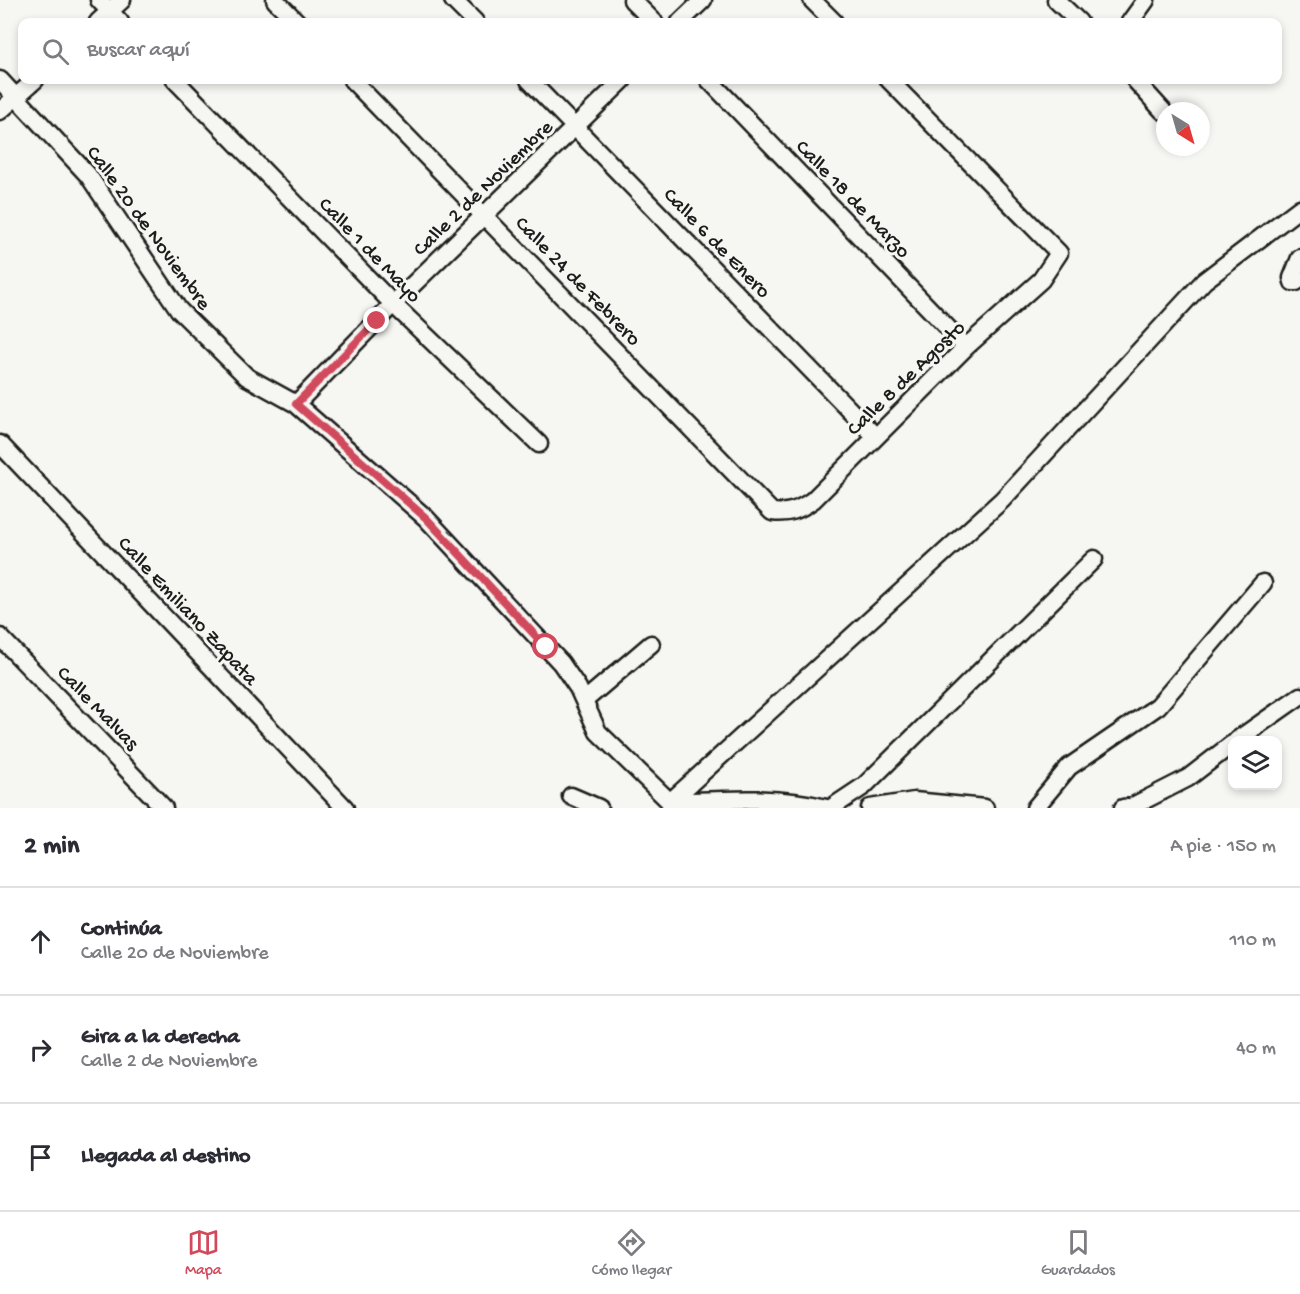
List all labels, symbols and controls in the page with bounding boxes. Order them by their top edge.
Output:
search box [18,18,1282,84]
icon: search [39,35,72,68]
text: Buscar aquí [87,38,190,64]
north arrow [1156,102,1210,156]
street label: Calle 2 de Noviembre [409,115,560,263]
street label: Calle 18 de Marzo [789,136,914,265]
street label: Calle 20 de Noviembre [79,142,216,317]
street label: Calle 6 de Enero [656,184,775,305]
street label: Calle 1 de Mayo [312,193,425,310]
street label: Calle 24 de Febrero [508,212,645,353]
route end [363,307,389,333]
street label: Calle 8 de Agosto [843,317,972,442]
street label: Calle Emiliano Zapata [111,533,263,693]
route start [532,633,558,659]
street label: Calle Malvas [50,662,144,758]
map controls [1228,736,1282,790]
button: layers [1228,736,1282,790]
text: 2 min [24,832,79,863]
text: A pie · 150 m [1170,836,1276,859]
text: Continúa [81,917,162,943]
icon: ahead [24,925,57,958]
text: 110 m [1230,930,1276,953]
text: Calle 20 de Noviembre [81,943,269,966]
text: Gira a la derecha [81,1025,239,1051]
icon: right [24,1033,57,1066]
text: 40 m [1236,1038,1276,1061]
text: Calle 2 de Noviembre [81,1051,257,1074]
icon: arrive [24,1141,57,1174]
text: Llegada al destino [81,1144,251,1170]
tab: Mapa [185,1226,222,1281]
tab: Cómo llegar [592,1226,671,1281]
tab: Guardados [1041,1226,1115,1281]

